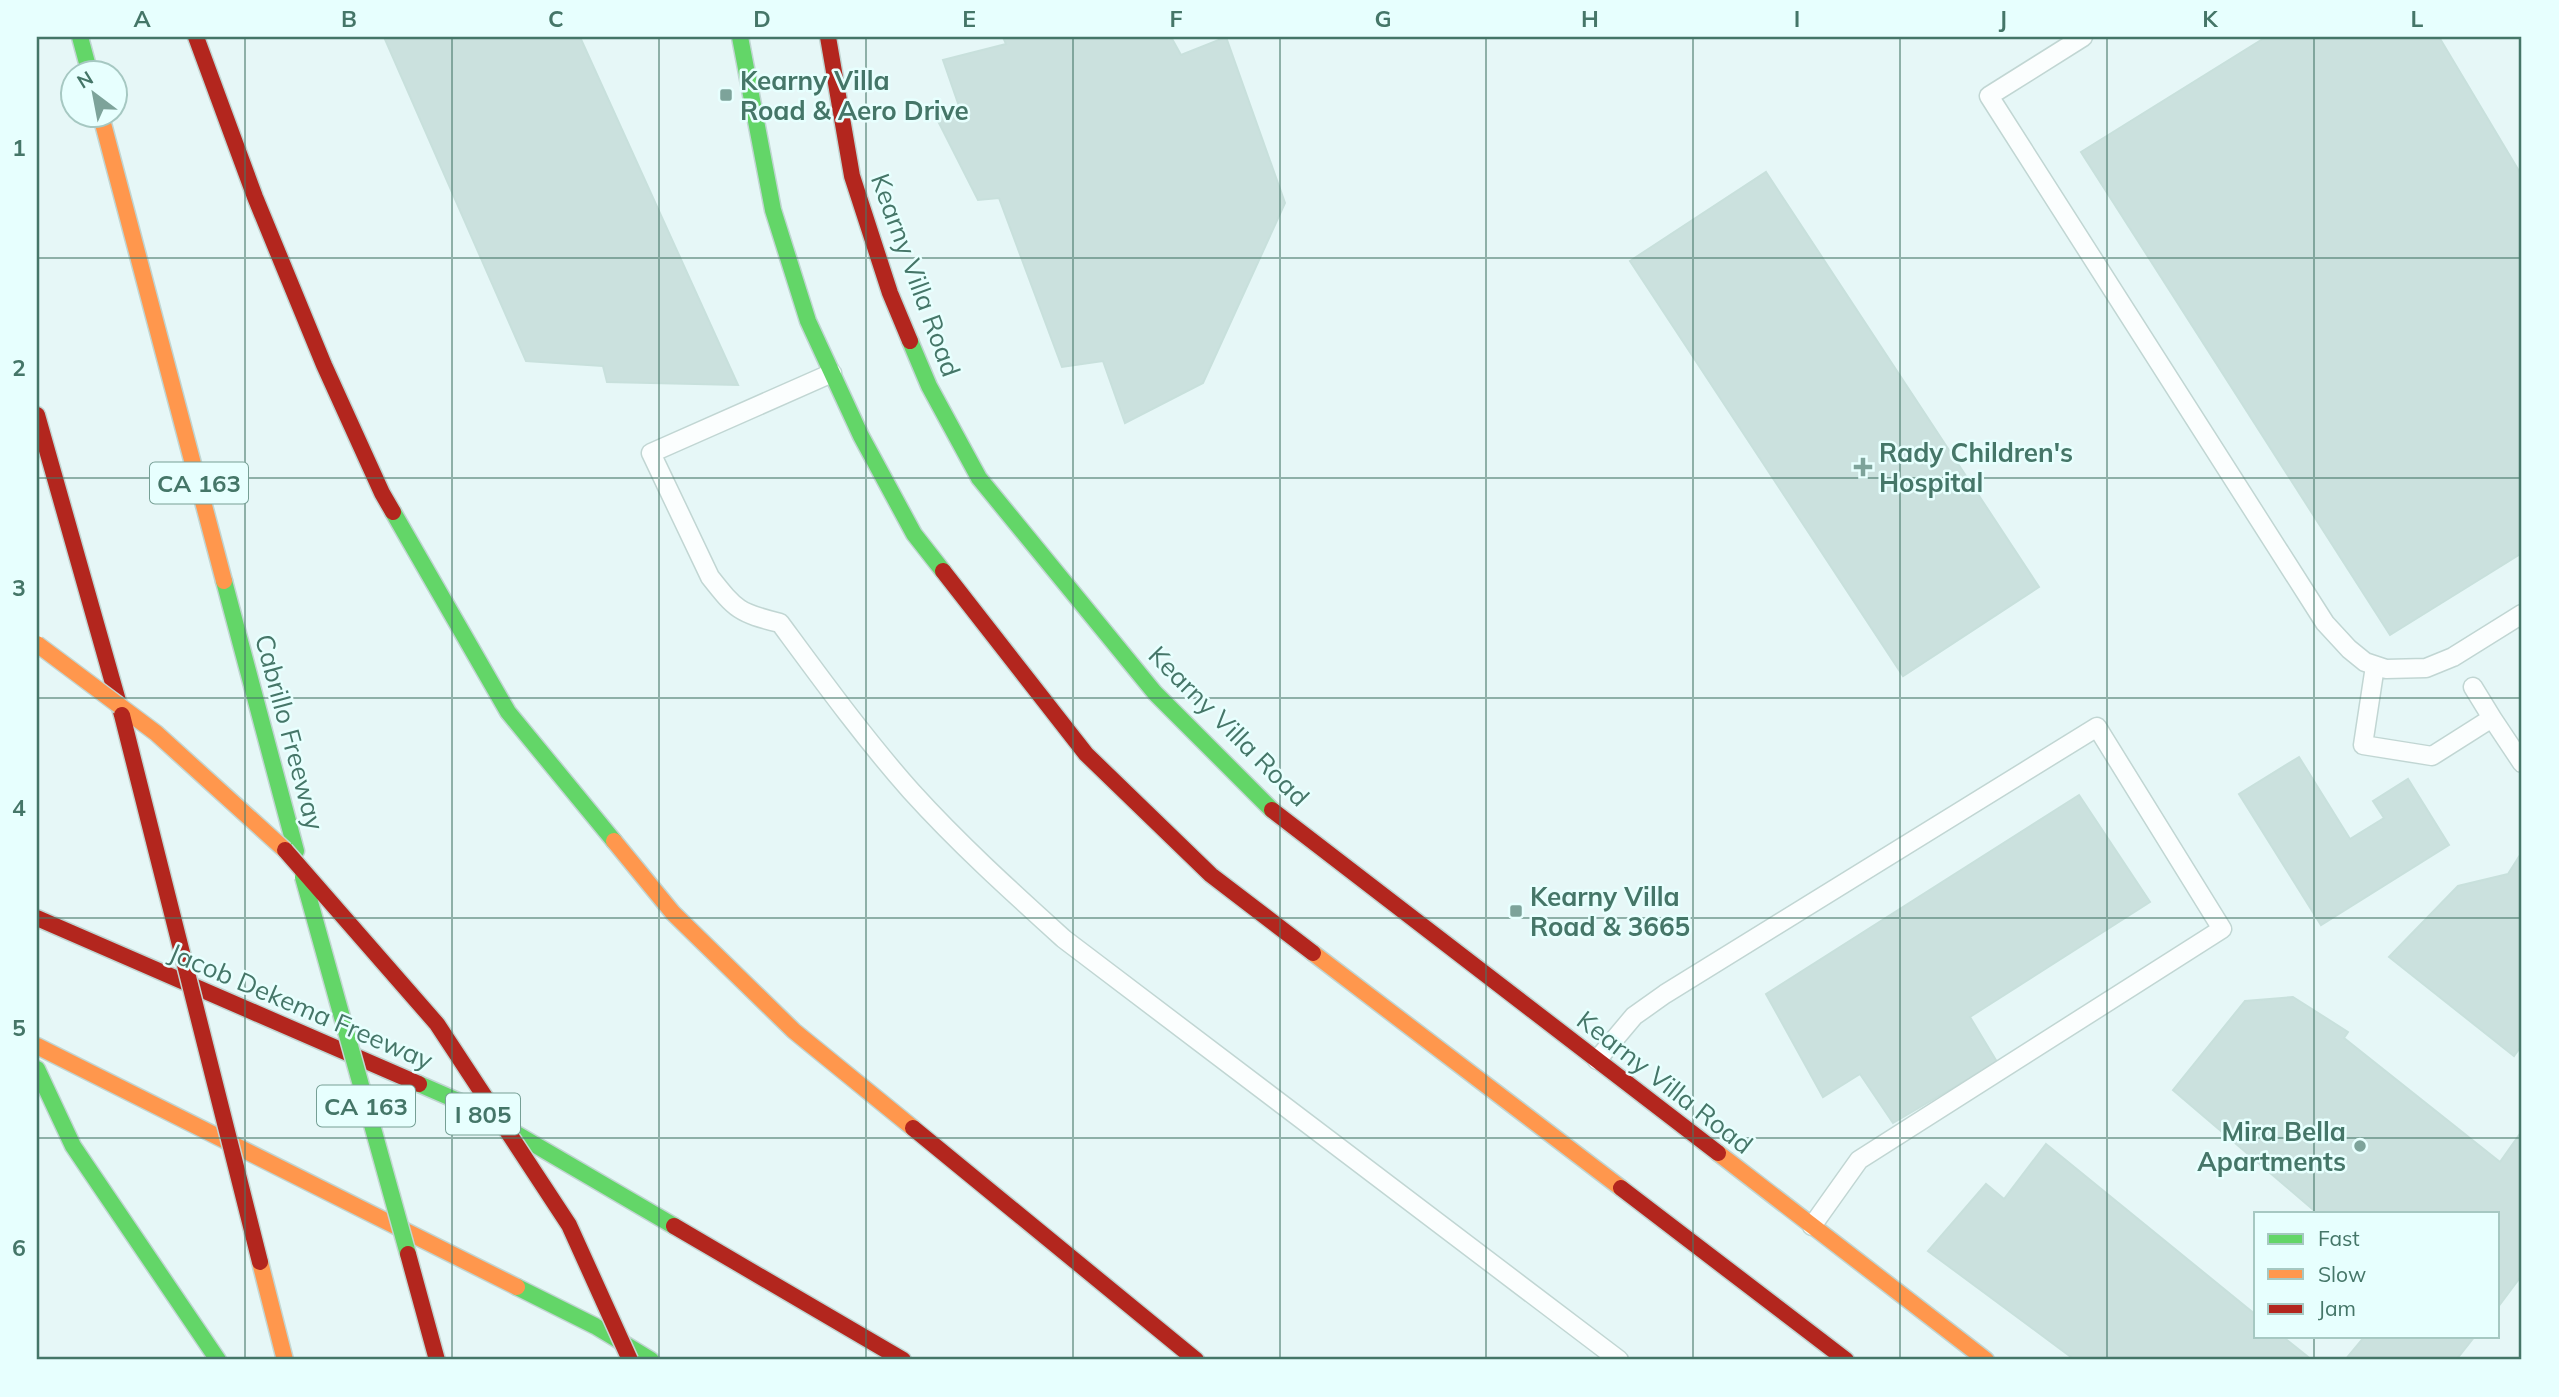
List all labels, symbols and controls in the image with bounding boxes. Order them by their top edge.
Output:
text: A [133,4,151,33]
text: B [341,4,357,33]
text: C [548,4,564,33]
text: D [753,4,771,33]
text: E [962,4,976,33]
text: F [1169,4,1183,33]
text: G [1374,4,1392,33]
text: H [1581,4,1599,33]
text: I [1794,4,1800,33]
text: J [1999,4,2007,33]
text: K [2202,4,2219,33]
text: L [2411,4,2424,33]
north arrow [60,60,130,130]
place label: Kearny Villa Road & Aero Drive [740,64,969,127]
text: N [73,66,97,94]
marker: Kearny Villa Road & Aero Drive [718,87,734,103]
text: 1 [12,133,26,162]
street label: Kearny Villa Road [864,169,968,381]
text: 2 [12,353,26,382]
place label: Rady Children's Hospital [1879,436,2073,499]
marker: Rady Children's Hospital [1853,457,1873,477]
road number: CA 163 [150,462,248,504]
text: 3 [12,573,26,602]
street label: Cabrillo Freeway [248,630,332,834]
street label: Kearny Villa Road [1142,639,1316,813]
text: 4 [12,793,26,822]
place label: Kearny Villa Road & 3665 [1530,880,1690,943]
marker: Kearny Villa Road & 3665 [1508,903,1524,919]
street label: Jacob Dekema Freeway [164,935,438,1077]
street label: Kearny Villa Road [1571,1003,1759,1161]
text: 5 [12,1013,26,1042]
road number: CA 163 [317,1086,415,1126]
road number: I 805 [446,1094,520,1134]
place label: Mira Bella Apartments [2197,1115,2346,1178]
marker: Mira Bella Apartments [2352,1138,2368,1154]
legend [2254,1212,2500,1338]
text: Fast [2318,1225,2360,1251]
text: 6 [12,1233,26,1262]
text: Slow [2318,1261,2366,1287]
text: Jam [2318,1295,2356,1321]

